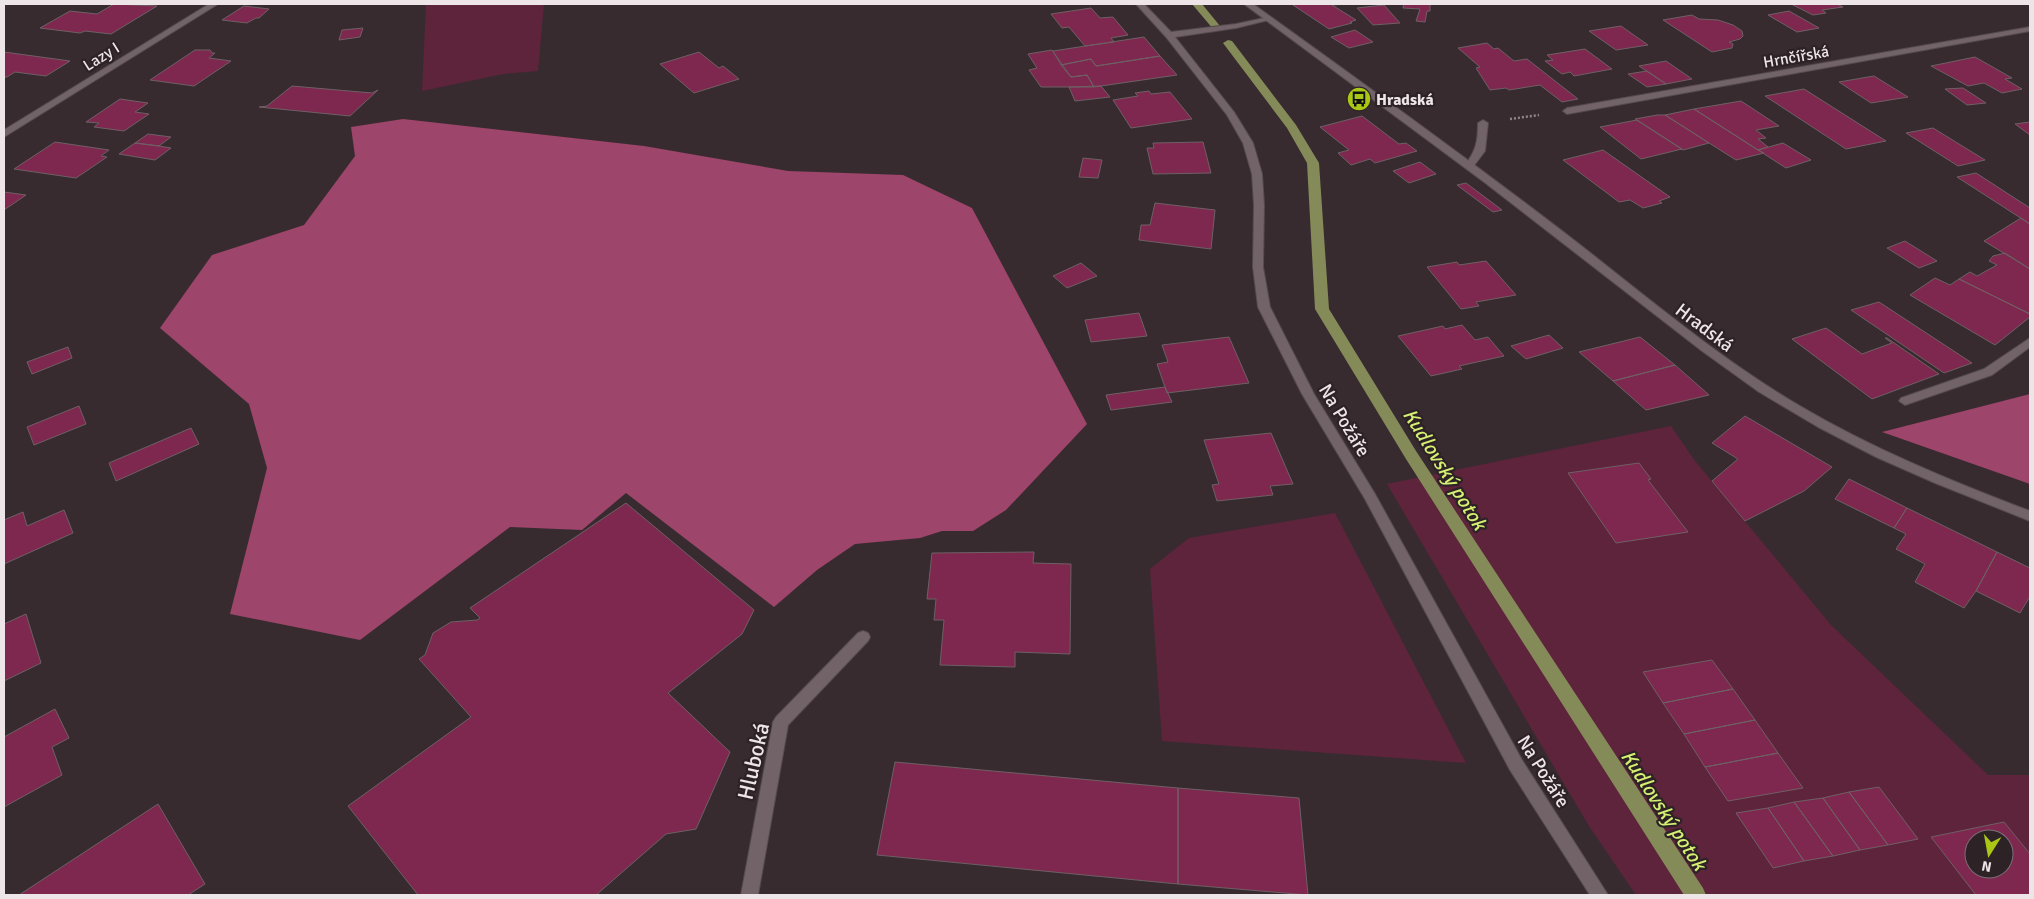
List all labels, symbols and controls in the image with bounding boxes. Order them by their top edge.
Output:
street label: Lazy I [80,38,123,76]
street label: Hrnčířská [1762,41,1831,73]
bus stop icon: Hradská [1346,86,1372,112]
place label: Hradská [1376,90,1434,110]
street label: Hradská [1671,298,1738,357]
street label: Na Požáře [1313,380,1375,461]
water label: Kudlovský potok [1397,404,1493,536]
street label: Hluboká [732,720,775,802]
street label: Na Požáře [1512,731,1575,812]
water label: Kudlovský potok [1615,745,1713,877]
north arrow [1964,829,2014,879]
text: N [1980,857,1993,876]

